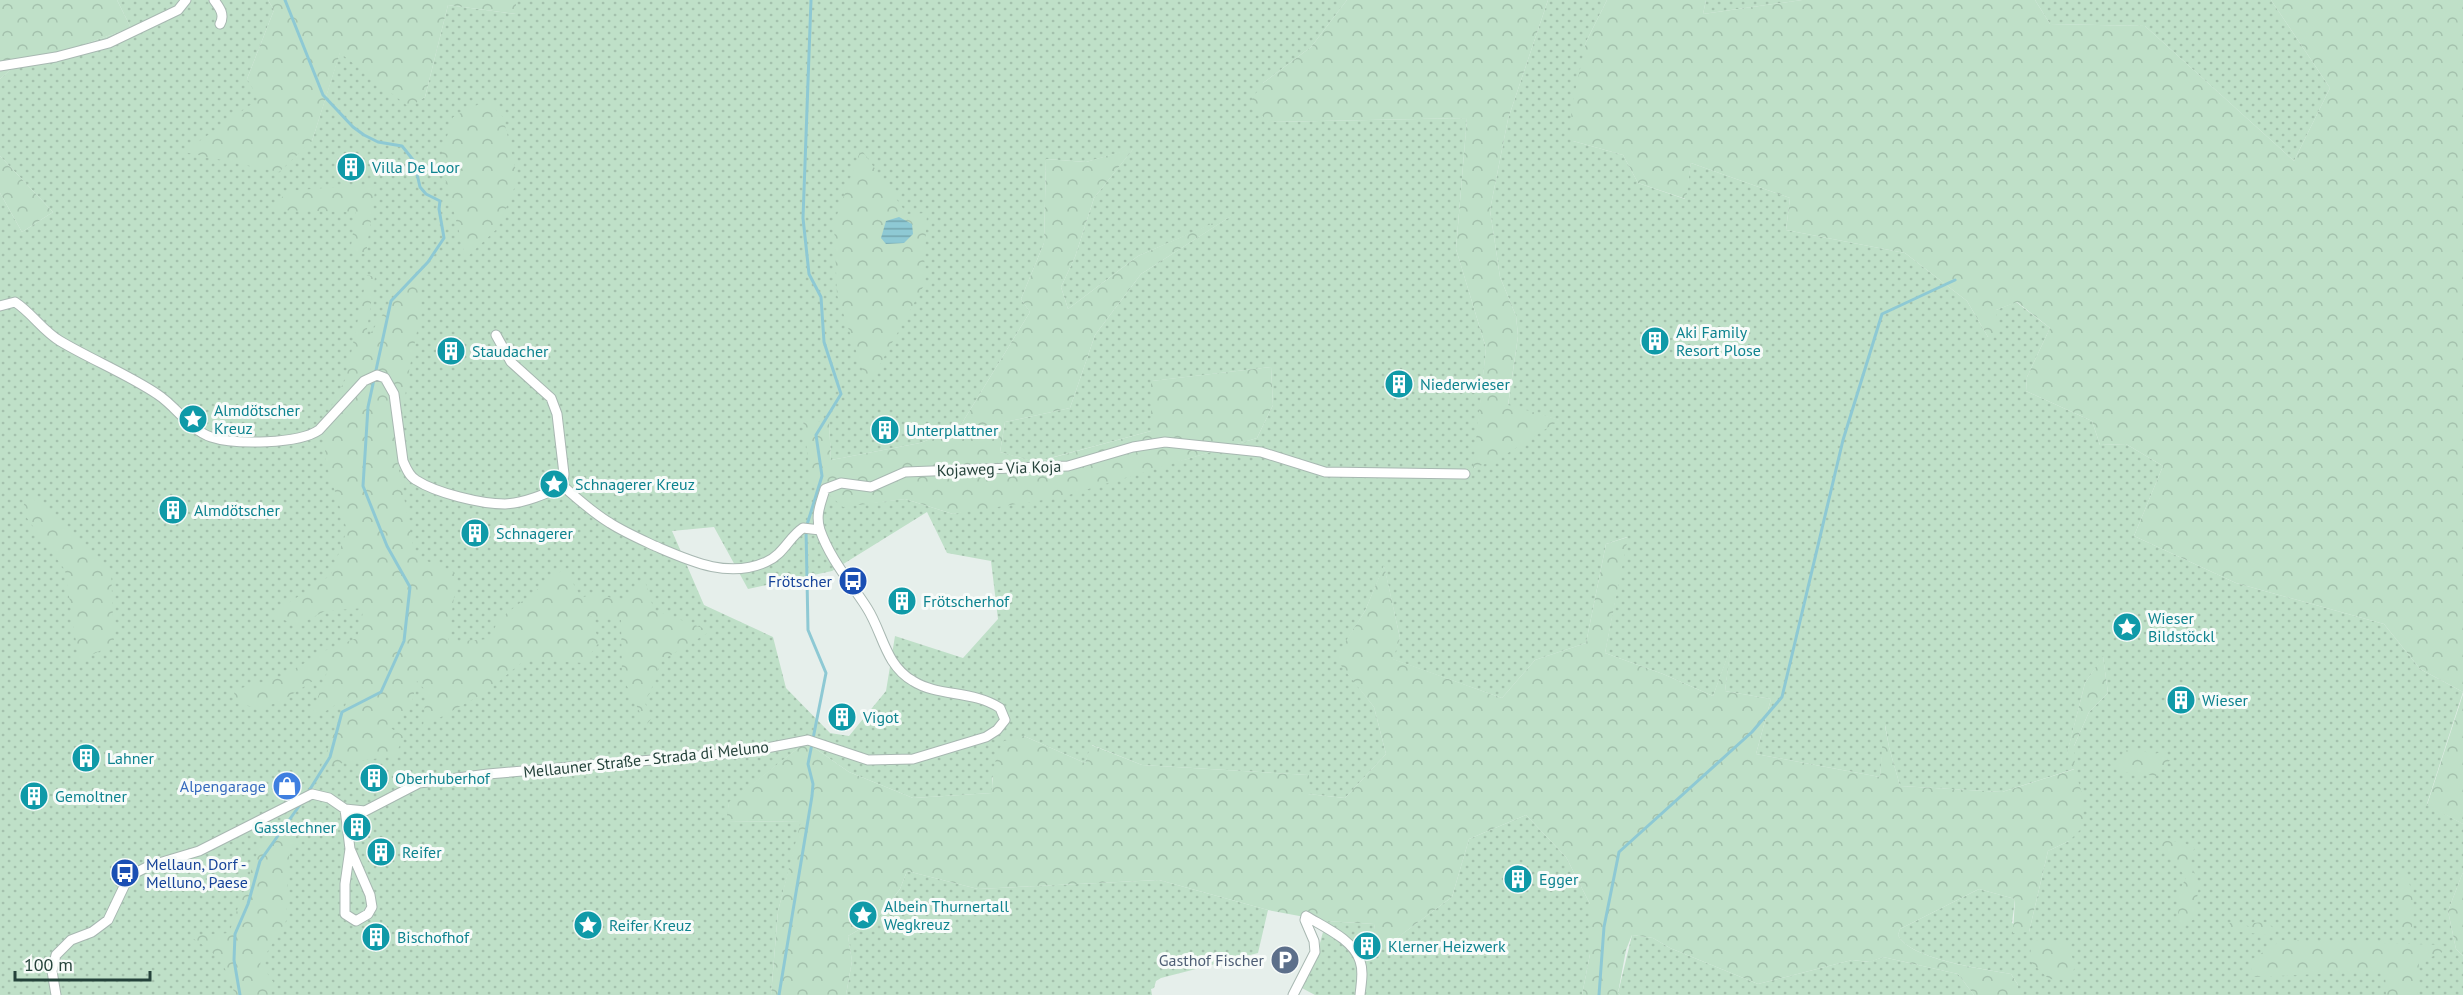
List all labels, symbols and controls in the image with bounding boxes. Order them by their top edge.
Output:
building icon: Villa De Loor [335,151,367,183]
place label: Villa De Loor [371,157,460,177]
place label: Aki Family Resort Plose [1676,322,1761,360]
building icon: Aki Family Resort Plose [1639,325,1671,357]
building icon: Staudacher [435,335,467,367]
place label: Staudacher [472,341,549,361]
building icon: Niederwieser [1383,368,1415,400]
place label: Niederwieser [1420,374,1510,394]
place label: Almdötscher Kreuz [214,400,300,438]
place icon: Almdötscher Kreuz [177,403,209,435]
building icon: Unterplattner [869,414,901,446]
place label: Unterplattner [906,420,999,440]
street label: Kojaweg - Via Koja [936,456,1062,480]
place icon: Schnagerer Kreuz [538,468,570,500]
place label: Schnagerer Kreuz [575,474,695,494]
building icon: Almdötscher [157,494,189,526]
place label: Almdötscher [194,500,280,520]
building icon: Schnagerer [459,517,491,549]
place label: Schnagerer [496,523,573,543]
bus stop icon: Frötscher [837,565,869,597]
place label: Frötscher [768,571,833,591]
building icon: Frötscherhof [886,585,918,617]
place label: Frötscherhof [923,591,1010,611]
place label: Wieser Bildstöckl [2148,608,2215,646]
place icon: Wieser Bildstöckl [2111,611,2143,643]
building icon: Wieser [2165,684,2197,716]
place label: Wieser [2202,690,2249,710]
building icon: Vigot [826,701,858,733]
place label: Vigot [862,707,900,727]
street label: Mellauner Straße - Strada di Meluno [522,736,770,782]
building icon: Lahner [70,742,102,774]
place label: Lahner [107,748,155,768]
building icon: Oberhuberhof [358,762,390,794]
place label: Oberhuberhof [395,768,491,788]
shop icon: Alpengarage [271,770,303,802]
place label: Alpengarage [180,776,266,796]
building icon: Gemoltner [18,780,50,812]
place label: Gemoltner [55,786,127,806]
building icon: Gasslechner [341,811,373,843]
place label: Gasslechner [254,817,337,837]
building icon: Reifer [365,836,397,868]
place label: Reifer [402,842,442,862]
place label: Mellaun, Dorf - Melluno, Paese [146,854,248,892]
bus stop icon: Mellaun, Dorf - Melluno, Paese [109,857,141,889]
building icon: Egger [1502,863,1534,895]
place label: Egger [1539,869,1579,889]
place label: Albein Thurnertall Wegkreuz [884,896,1009,934]
place icon: Albein Thurnertall Wegkreuz [847,899,879,931]
place icon: Reifer Kreuz [572,909,604,941]
place label: Reifer Kreuz [609,915,692,935]
building icon: Bischofhof [360,921,392,953]
place label: Bischofhof [397,927,470,947]
building icon: Klerner Heizwerk [1351,930,1383,962]
place label: Klerner Heizwerk [1388,936,1506,956]
scale bar [15,944,150,982]
parking icon: Gasthof Fischer [1269,944,1301,976]
place label: Gasthof Fischer [1159,950,1265,970]
text: 100 m [24,953,73,976]

